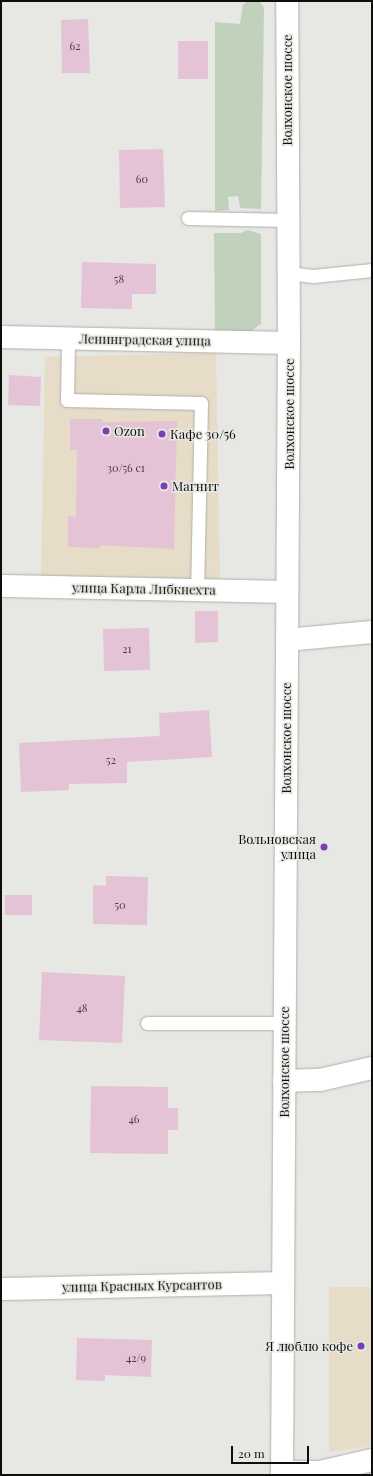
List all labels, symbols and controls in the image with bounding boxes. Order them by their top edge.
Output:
street label: Волхонское шоссе [279,34,295,146]
house number: 62 [70,39,80,53]
house number: 60 [136,172,148,186]
house number: 58 [114,272,124,286]
street label: Ленинградская улица [79,331,211,349]
street label: Волхонское шоссе [281,358,297,470]
place label: Ozon [114,423,145,439]
marker: Ozon [101,426,111,436]
place label: Кафе 30/56 [170,426,236,442]
marker: Кафе 30/56 [157,429,167,439]
house number: 30/56 с1 [107,461,145,475]
place label: Магнит [172,478,219,494]
marker: Магнит [159,481,169,491]
street label: улица Карла Либкнехта [72,580,216,598]
house number: 21 [122,642,132,656]
street label: Волхонское шоссе [278,682,294,794]
house number: 52 [106,753,116,767]
place label: Вольновская улица [238,832,316,863]
marker: Вольновская улица [319,842,329,852]
house number: 50 [114,898,126,912]
house number: 48 [76,1001,88,1015]
street label: Волхонское шоссе [276,1006,292,1118]
house number: 46 [128,1112,140,1126]
street label: улица Красных Курсантов [62,1277,222,1295]
place label: Я люблю кофе [265,1338,353,1354]
marker: Я люблю кофе [356,1341,366,1351]
house number: 42/9 [126,1351,146,1365]
scale bar [233,1438,311,1464]
text: 20 m [238,1445,265,1461]

